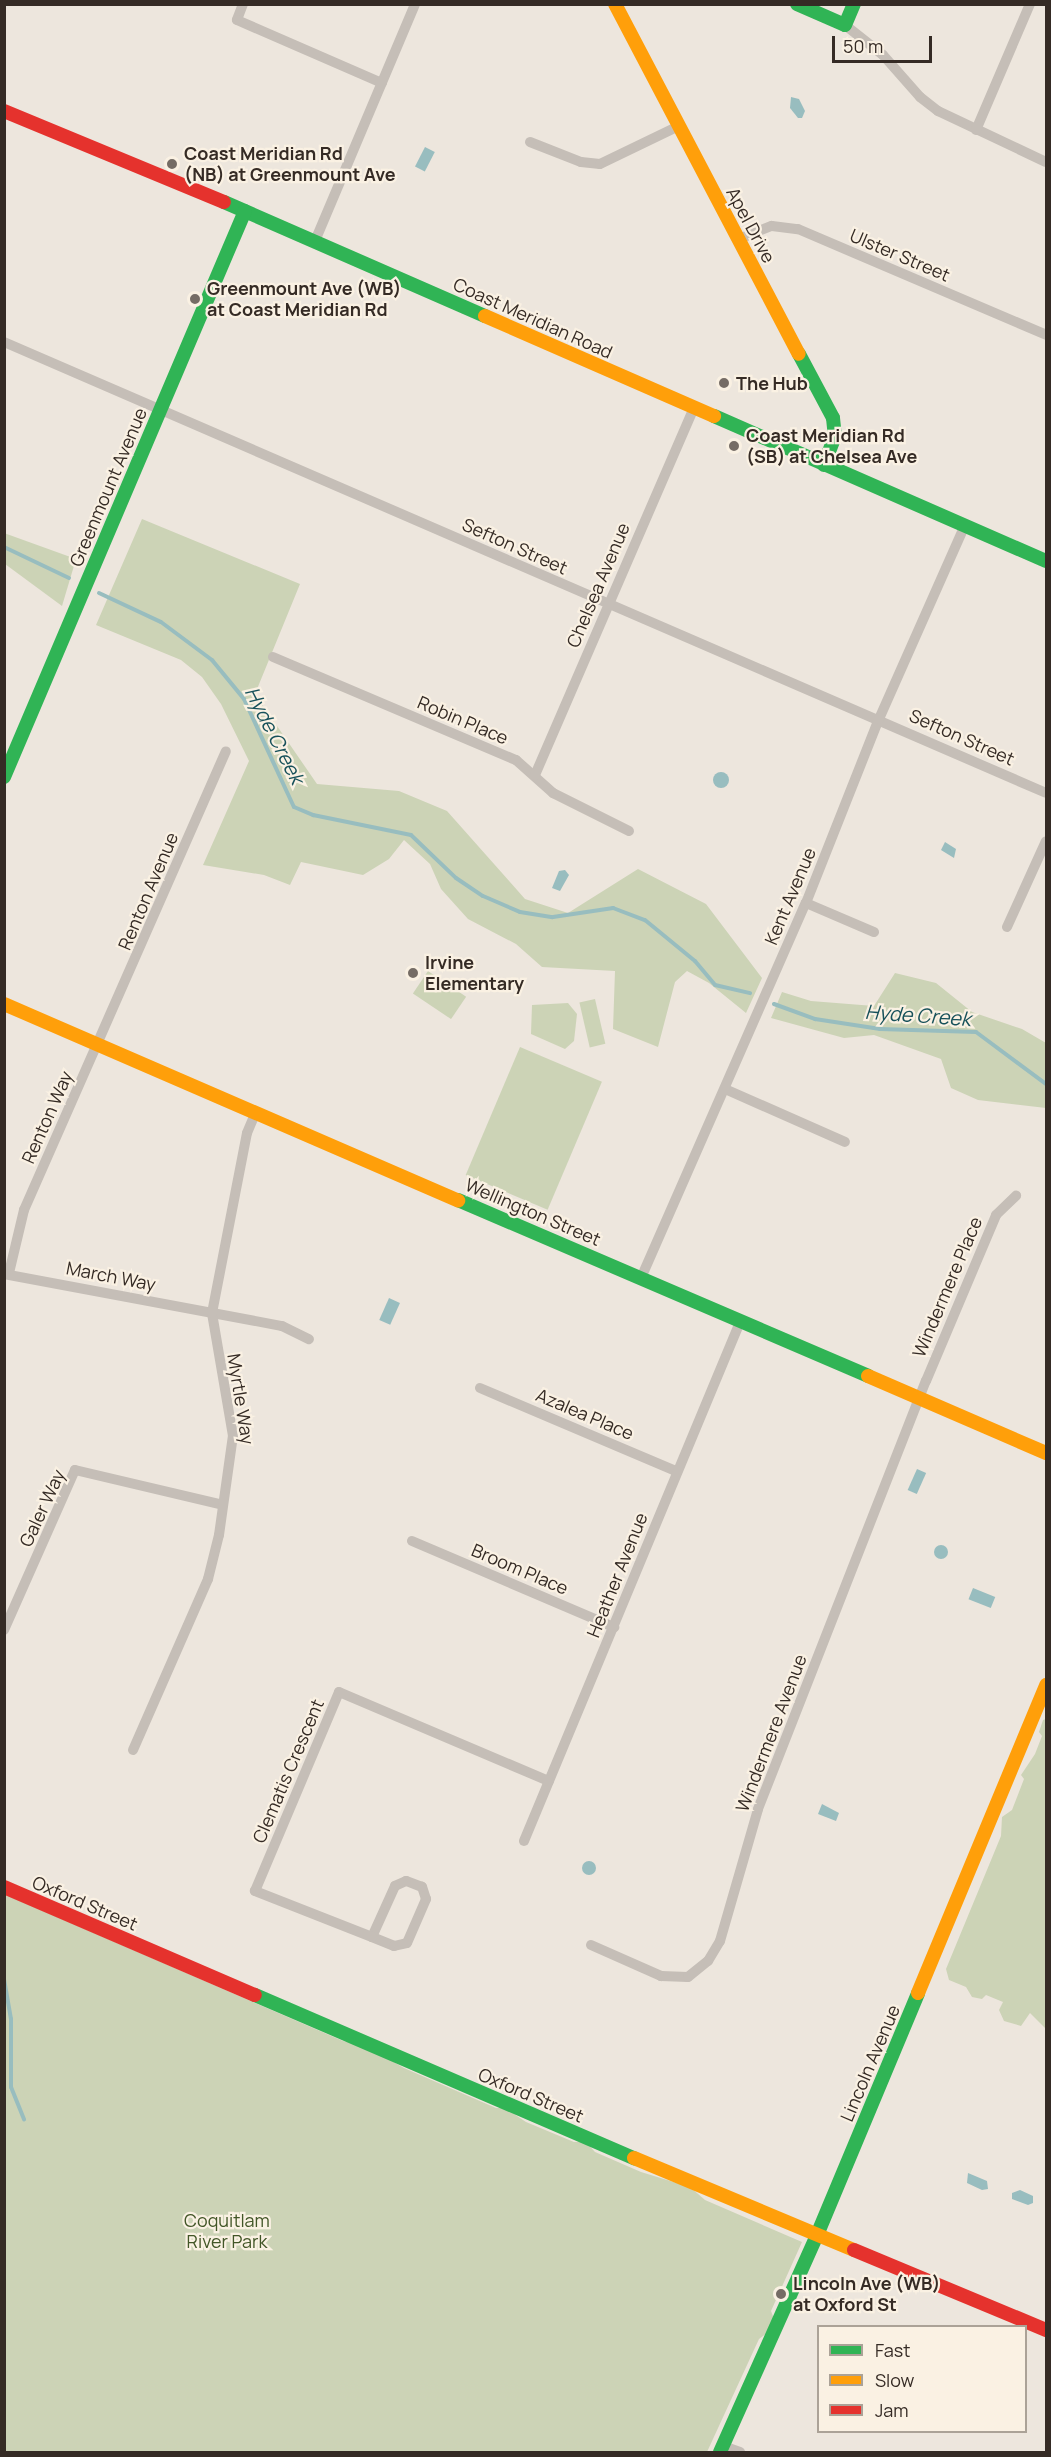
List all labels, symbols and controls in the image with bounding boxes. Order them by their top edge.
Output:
scale bar [835,24,936,62]
text: 50 m [843,34,883,58]
place label: Coast Meridian Rd (NB) at Greenmount Ave [184,143,396,186]
marker: Coast Meridian Rd (NB) at Greenmount Ave [165,157,179,171]
street label: Apel Drive [722,184,780,266]
street label: Ulster Street [847,224,953,286]
street label: Coast Meridian Road [450,273,616,363]
place label: Greenmount Ave (WB) at Coast Meridian Rd [207,278,402,320]
marker: Greenmount Ave (WB) at Coast Meridian Rd [188,292,202,306]
place label: The Hub [736,372,808,394]
marker: The Hub [717,376,731,390]
street label: Greenmount Avenue [65,404,151,570]
place label: Coast Meridian Rd (SB) at Chelsea Ave [746,425,917,468]
marker: Coast Meridian Rd (SB) at Chelsea Ave [727,439,741,453]
street label: Sefton Street [459,513,571,579]
street label: Chelsea Avenue [562,519,634,651]
water label: Hyde Creek [240,682,310,788]
street label: Robin Place [414,691,512,749]
street label: Sefton Street [906,704,1018,770]
street label: Renton Avenue [114,829,182,953]
street label: Kent Avenue [760,844,820,948]
place label: Irvine Elementary [425,952,524,994]
marker: Irvine Elementary [406,966,420,980]
water label: Hyde Creek [864,999,972,1031]
street label: Renton Way [17,1067,77,1167]
street label: Wellington Street [462,1174,604,1250]
street label: Windermere Place [908,1214,986,1360]
street label: March Way [64,1257,158,1295]
street label: Myrtle Way [223,1352,259,1446]
street label: Azalea Place [533,1384,637,1444]
street label: Galer Way [15,1466,69,1550]
street label: Heather Avenue [582,1509,652,1641]
street label: Broom Place [468,1539,572,1599]
street label: Windermere Avenue [731,1651,811,1815]
street label: Clematis Crescent [248,1696,328,1846]
street label: Oxford Street [29,1871,141,1935]
street label: Lincoln Avenue [836,2001,904,2125]
street label: Oxford Street [475,2063,587,2127]
park label: Coquitlam River Park [184,2210,270,2252]
place label: Lincoln Ave (WB) at Oxford St [793,2273,940,2316]
marker: Lincoln Ave (WB) at Oxford St [774,2287,788,2301]
legend [817,2325,1027,2433]
text: Fast [875,2338,910,2362]
text: Slow [875,2368,914,2392]
text: Jam [875,2398,909,2422]

